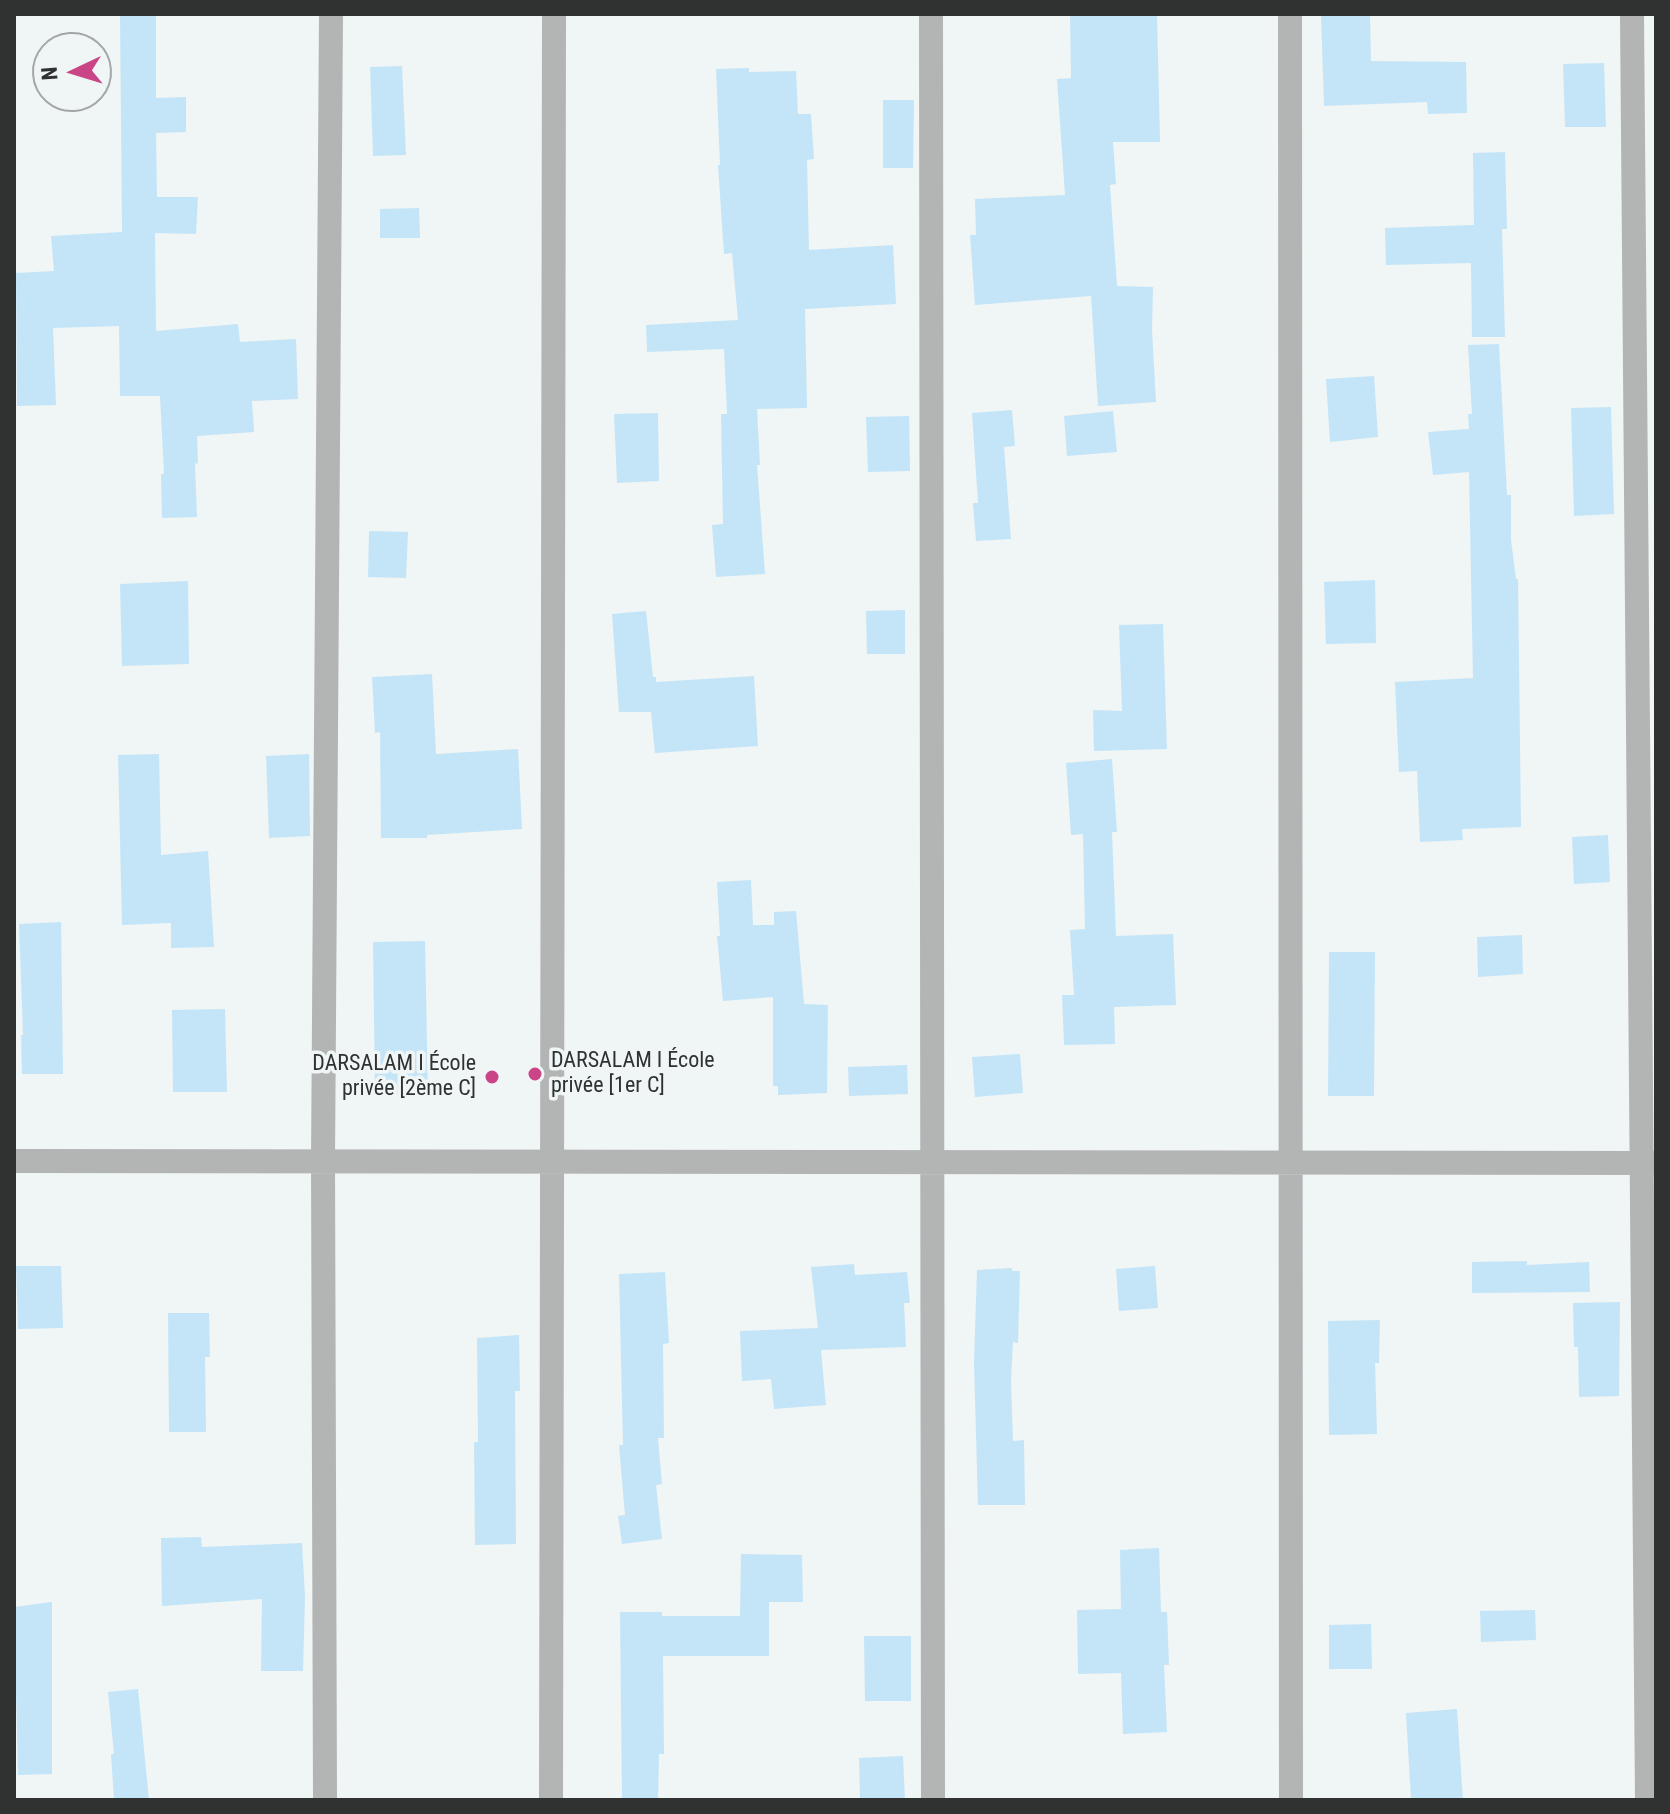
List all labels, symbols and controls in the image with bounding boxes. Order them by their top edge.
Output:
north arrow [32,32,112,112]
text: N [37,66,62,81]
place label: DARSALAM I École privée [1er C] [551,1048,715,1100]
place label: DARSALAM I École privée [2ème C] [312,1051,476,1102]
marker: DARSALAM I École privée [1er C] [526,1065,544,1083]
marker: DARSALAM I École privée [2ème C] [483,1068,501,1086]

